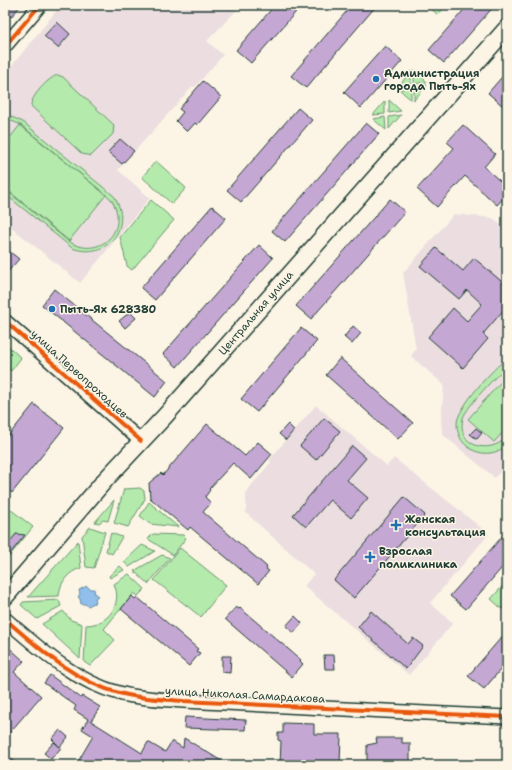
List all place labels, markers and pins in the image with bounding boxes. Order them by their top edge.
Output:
place label: Администрация города Пыть-Ях [384,66,480,94]
marker: Администрация города Пыть-Ях [371,74,381,84]
place label: Пыть-Ях 628380 [60,302,157,317]
marker: Пыть-Ях 628380 [47,304,57,314]
place label: Женская консультация [405,512,486,540]
marker: Женская консультация [390,519,402,531]
place label: Взрослая поликлиника [379,544,458,572]
marker: Взрослая поликлиника [364,551,376,563]

